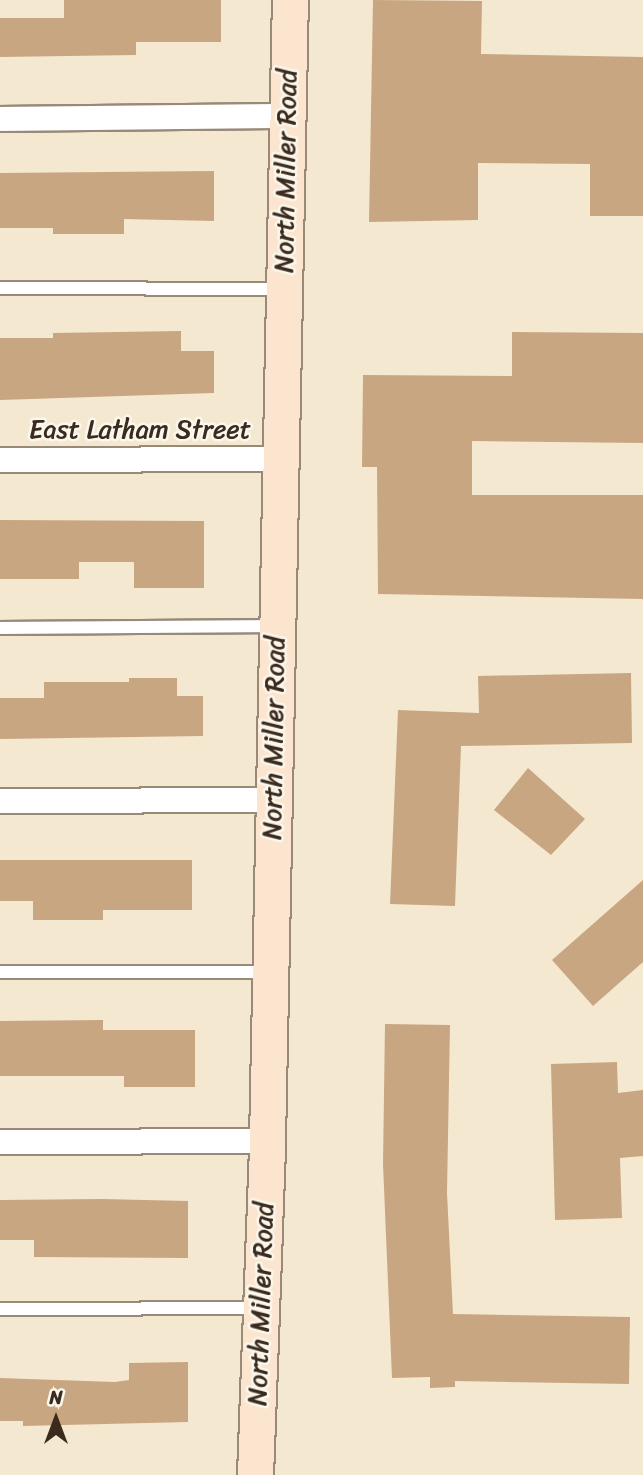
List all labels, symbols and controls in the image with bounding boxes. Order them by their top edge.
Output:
street label: North Miller Road [269,69,303,273]
street label: East Latham Street [29,414,251,446]
street label: North Miller Road [257,636,291,840]
street label: North Miller Road [242,1202,280,1406]
text: N [49,1381,63,1414]
north arrow [21,1384,91,1454]

